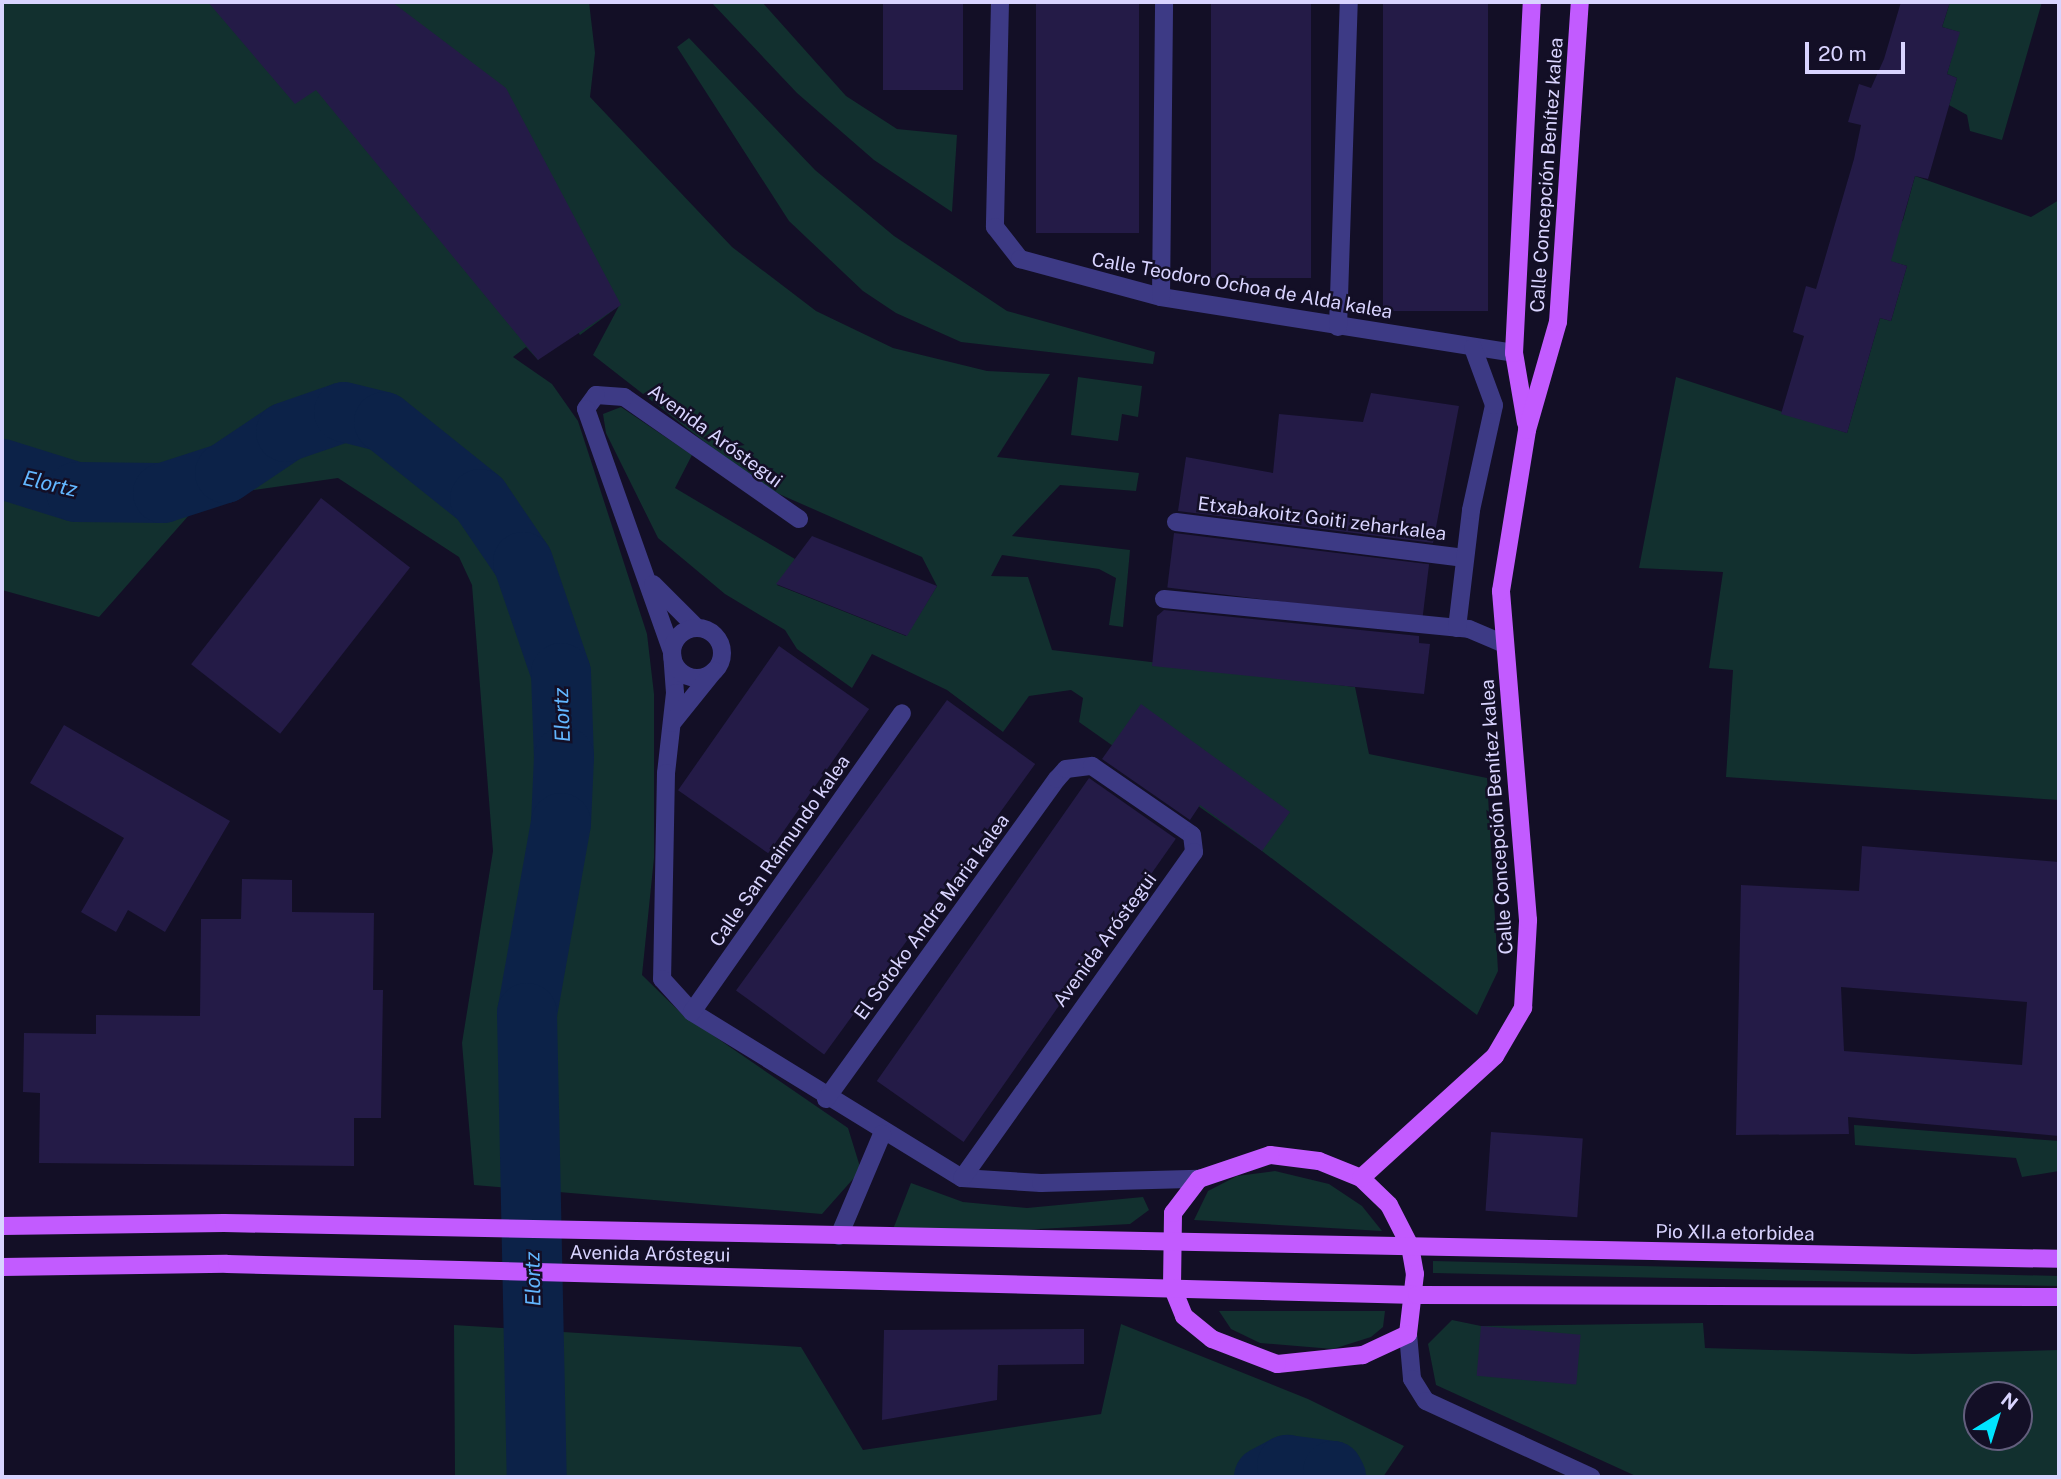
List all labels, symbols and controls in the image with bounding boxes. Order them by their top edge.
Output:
scale bar [1809,28,1909,72]
street label: Calle Concepción Benítez kalea [1526,37,1568,313]
text: 20 m [1818,41,1867,66]
street label: Calle Teodoro Ochoa de Alda kalea [1089,248,1395,324]
street label: Avenida Aróstegui [643,380,787,492]
water label: Elortz [20,466,80,502]
street label: Etxabakoitz Goiti zeharkalea [1196,492,1448,546]
street label: Calle Concepción Benítez kalea [1476,679,1518,955]
water label: Elortz [548,687,576,743]
street label: Calle San Raimundo kalea [705,751,855,951]
street label: El Sotoko Andre Maria kalea [850,810,1014,1024]
street label: Avenida Aróstegui [1049,868,1161,1012]
street label: Pio XII.a etorbidea [1655,1220,1815,1246]
street label: Avenida Aróstegui [569,1241,731,1267]
water label: Elortz [520,1251,546,1307]
north arrow [1963,1381,2033,1451]
text: N [1997,1388,2022,1414]

